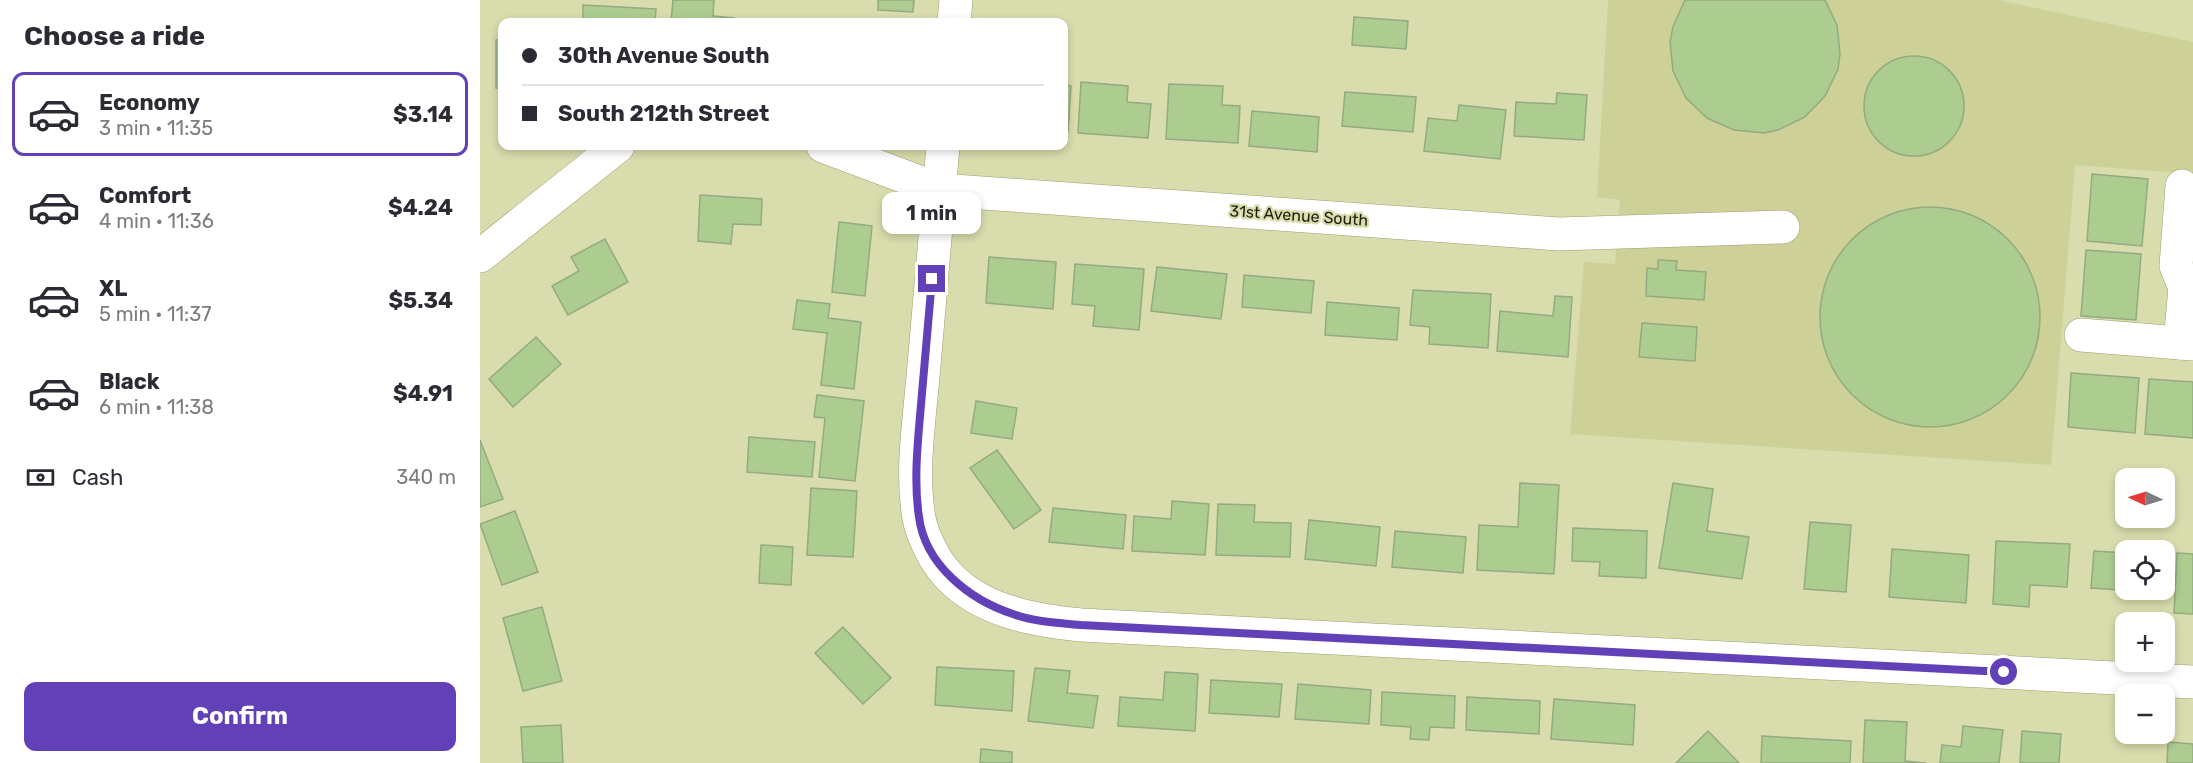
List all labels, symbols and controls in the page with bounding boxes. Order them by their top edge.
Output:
text: Choose a ride [24,20,205,52]
text: 30th Avenue South [558,42,770,69]
icon: car [27,87,81,141]
text: Economy [99,89,200,116]
text: South 212th Street [558,100,769,127]
text: $3.14 [393,101,453,128]
text: 3 min · 11:35 [99,116,213,140]
icon: car [27,180,81,234]
text: Comfort [99,182,191,209]
callout: 1 min [882,192,982,234]
text: $4.24 [388,194,453,221]
text: 1 min [906,201,957,225]
street label: 31st Avenue South [1229,201,1369,230]
text: 4 min · 11:36 [99,209,214,233]
route end [918,265,945,292]
icon: car [27,273,81,327]
text: XL [99,275,127,302]
text: $5.34 [388,287,453,314]
text: 5 min · 11:37 [99,302,211,326]
icon: car [27,366,81,420]
text: Black [99,368,160,395]
text: $4.91 [393,380,453,407]
text: 6 min · 11:38 [99,395,214,419]
icon: cash [24,461,57,494]
text: Cash [72,464,123,491]
text: 340 m [396,465,456,489]
north arrow [2115,468,2175,528]
map controls [2115,468,2175,744]
button: locate [2115,540,2175,600]
button: + [2115,612,2175,672]
route start [1990,658,2017,685]
button: Confirm [24,682,456,751]
button: − [2115,684,2175,744]

